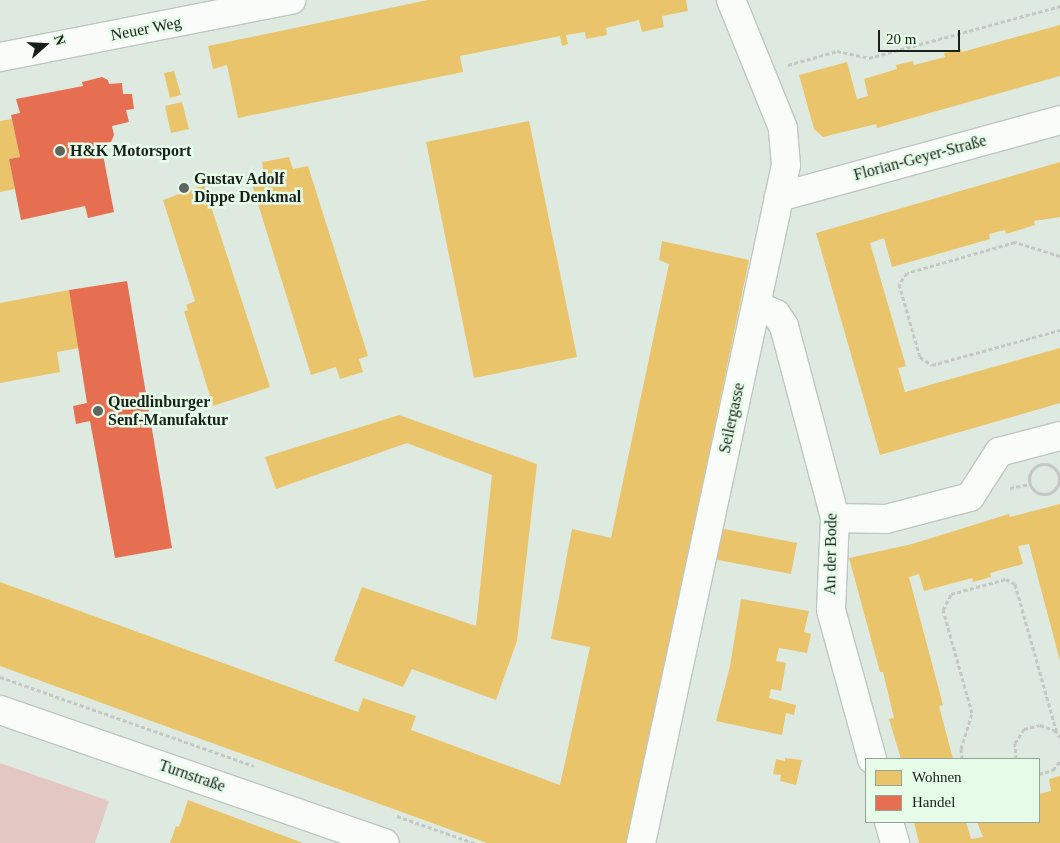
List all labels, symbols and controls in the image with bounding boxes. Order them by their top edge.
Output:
street label: Neuer Weg [109,13,183,45]
north arrow [20,20,70,70]
scale bar [880,20,962,52]
text: 20 m [886,31,916,47]
text: N [51,33,68,47]
street label: Florian-Geyer-Straße [852,131,988,185]
place label: H&K Motorsport [70,141,191,161]
marker: H&K Motorsport [54,145,66,157]
place label: Gustav Adolf Dippe Denkmal [194,169,301,207]
marker: Gustav Adolf Dippe Denkmal [178,182,190,194]
street label: Seilergasse [715,381,749,455]
place label: Quedlinburger Senf-Manufaktur [108,392,228,430]
marker: Quedlinburger Senf-Manufaktur [92,405,104,417]
street label: An der Bode [821,513,841,595]
street label: Turnstraße [156,756,228,796]
legend [865,758,1040,823]
text: Wohnen [912,769,962,785]
text: Handel [912,794,955,810]

